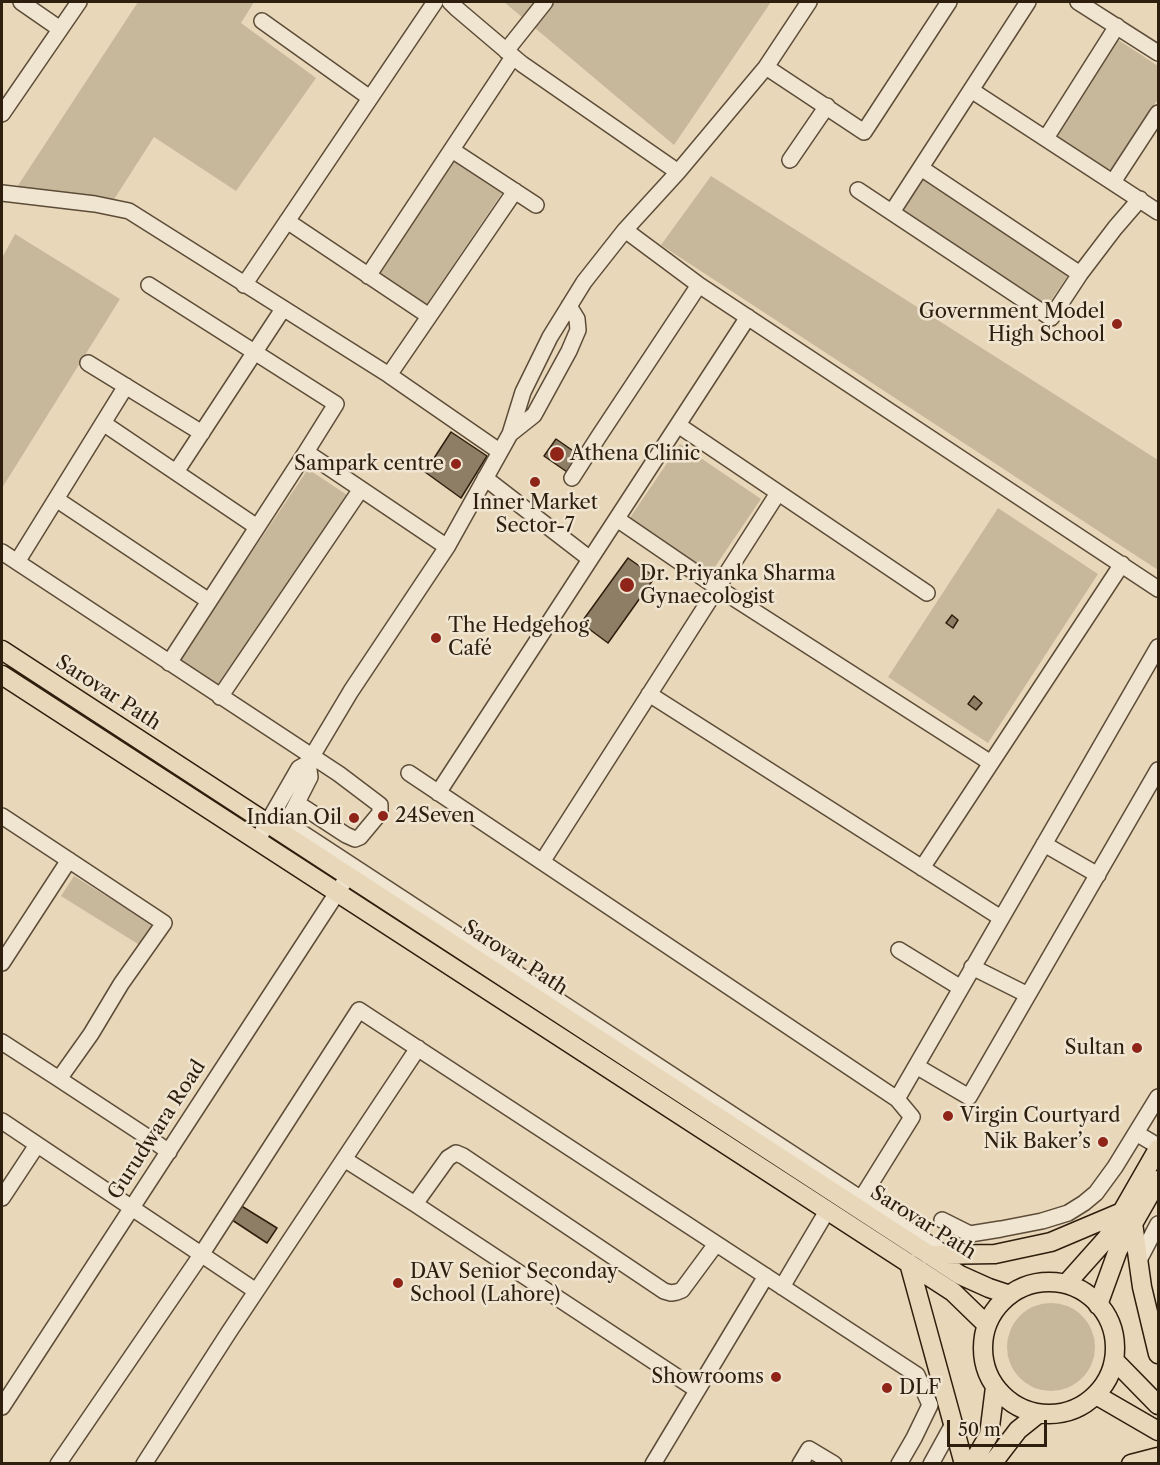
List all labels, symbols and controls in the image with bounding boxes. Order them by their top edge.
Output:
place label: Government Model High School [919,300,1105,347]
marker: Government Model High School [1110,317,1124,331]
place label: Athena Clinic [570,442,700,466]
marker: Athena Clinic [548,445,566,463]
place label: Sampark centre [294,452,444,476]
marker: Sampark centre [449,457,463,471]
marker: Inner Market Sector-7 [528,475,542,489]
place label: Inner Market Sector-7 [472,491,598,538]
place label: Dr. Priyanka Sharma Gynaecologist [640,562,836,609]
marker: Dr. Priyanka Sharma Gynaecologist [618,576,636,594]
place label: The Hedgehog Café [448,614,589,661]
marker: The Hedgehog Café [429,631,443,645]
street label: Sarovar Path [51,650,165,736]
place label: 24Seven [395,804,475,828]
place label: Indian Oil [247,806,342,830]
marker: 24Seven [376,809,390,823]
marker: Indian Oil [347,811,361,825]
street label: Sarovar Path [458,915,572,1001]
place label: Sultan [1065,1036,1125,1060]
marker: Sultan [1130,1041,1144,1055]
street label: Gurudwara Road [103,1056,211,1204]
place label: Virgin Courtyard [960,1104,1120,1128]
marker: Virgin Courtyard [941,1109,955,1123]
place label: Nik Baker’s [983,1130,1091,1154]
marker: Nik Baker’s [1096,1135,1110,1149]
street label: Sarovar Path [866,1181,980,1265]
place label: DAV Senior Seconday School (Lahore) [410,1260,618,1307]
marker: DAV Senior Seconday School (Lahore) [391,1276,405,1290]
place label: Showrooms [651,1365,764,1389]
marker: Showrooms [769,1370,783,1384]
place label: DLF [899,1376,941,1400]
marker: DLF [880,1381,894,1395]
scale bar [950,1408,1050,1446]
text: 50 m [958,1419,1001,1441]

